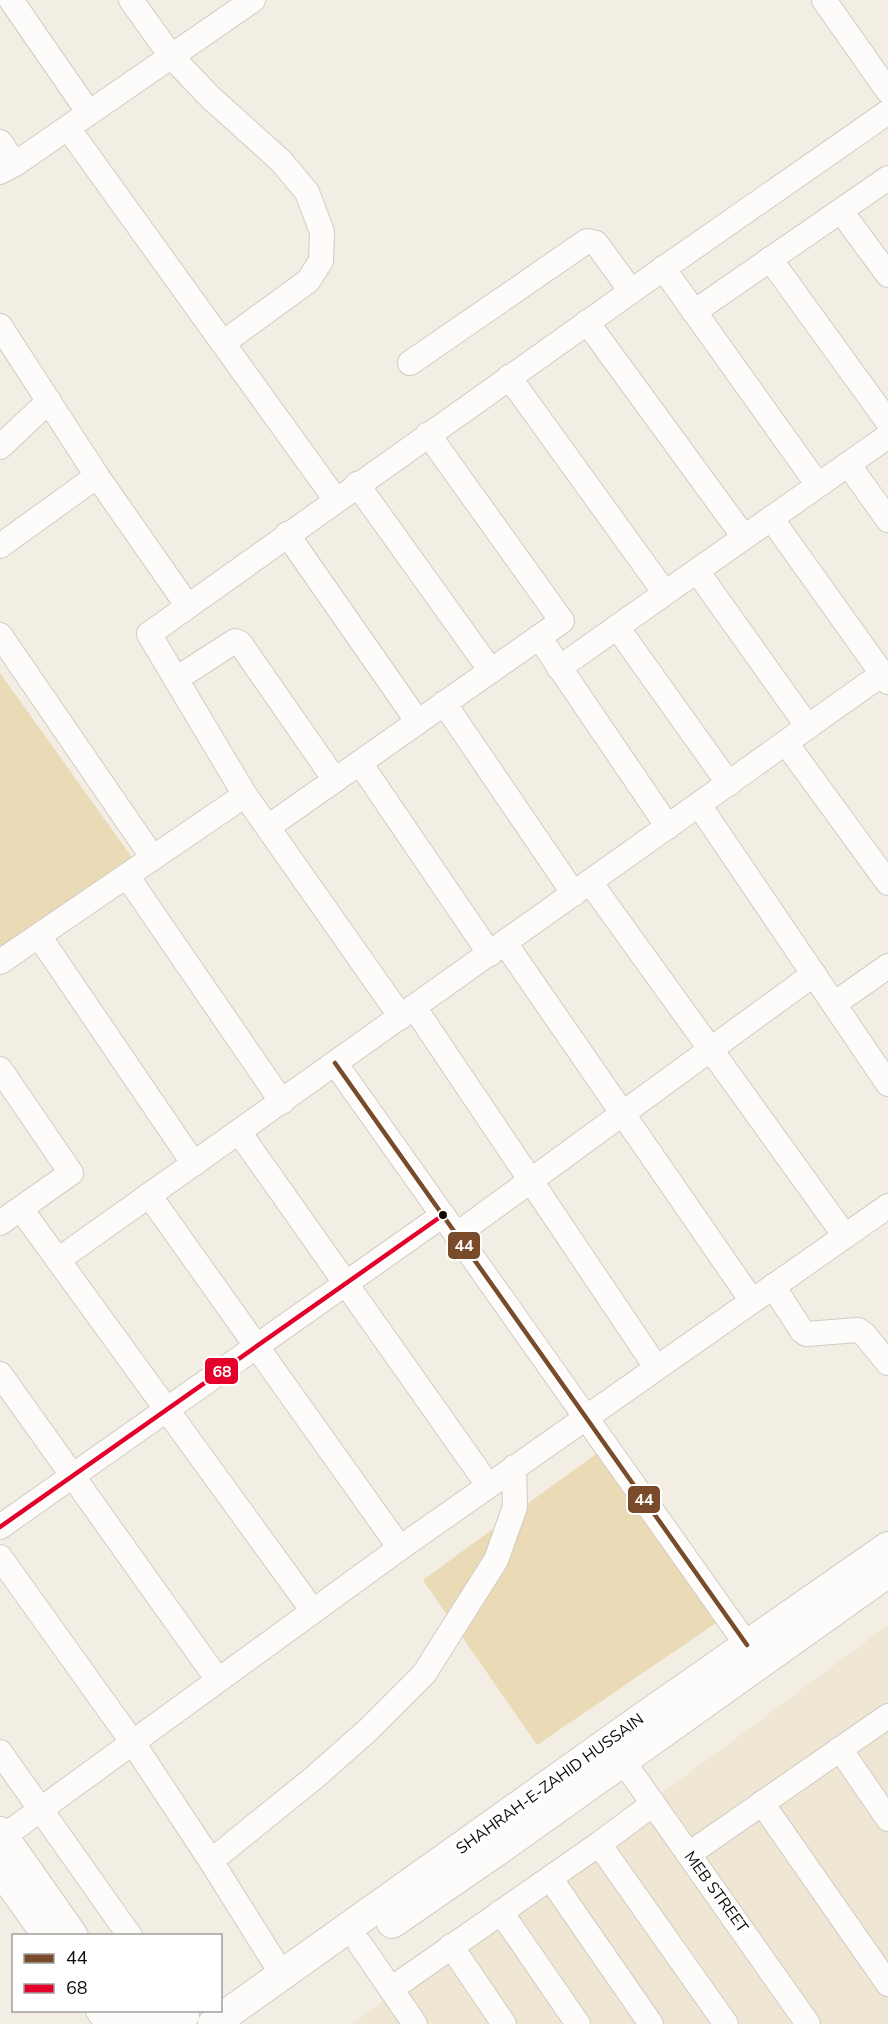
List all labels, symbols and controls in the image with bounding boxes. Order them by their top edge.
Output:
unlabelled marker [437,1209,449,1221]
line badge: 44 [447,1231,481,1260]
text: 44 [454,1235,474,1257]
line badge: 68 [204,1357,239,1385]
text: 68 [212,1361,232,1383]
line badge: 44 [627,1485,661,1514]
text: 44 [634,1489,654,1511]
street label: SHAHRAH-E-ZAHID HUSSAIN [452,1708,648,1860]
street label: MEB STREET [679,1847,753,1938]
legend [12,1934,222,2012]
text: 44 [66,1946,88,1970]
text: 68 [66,1976,88,2000]

